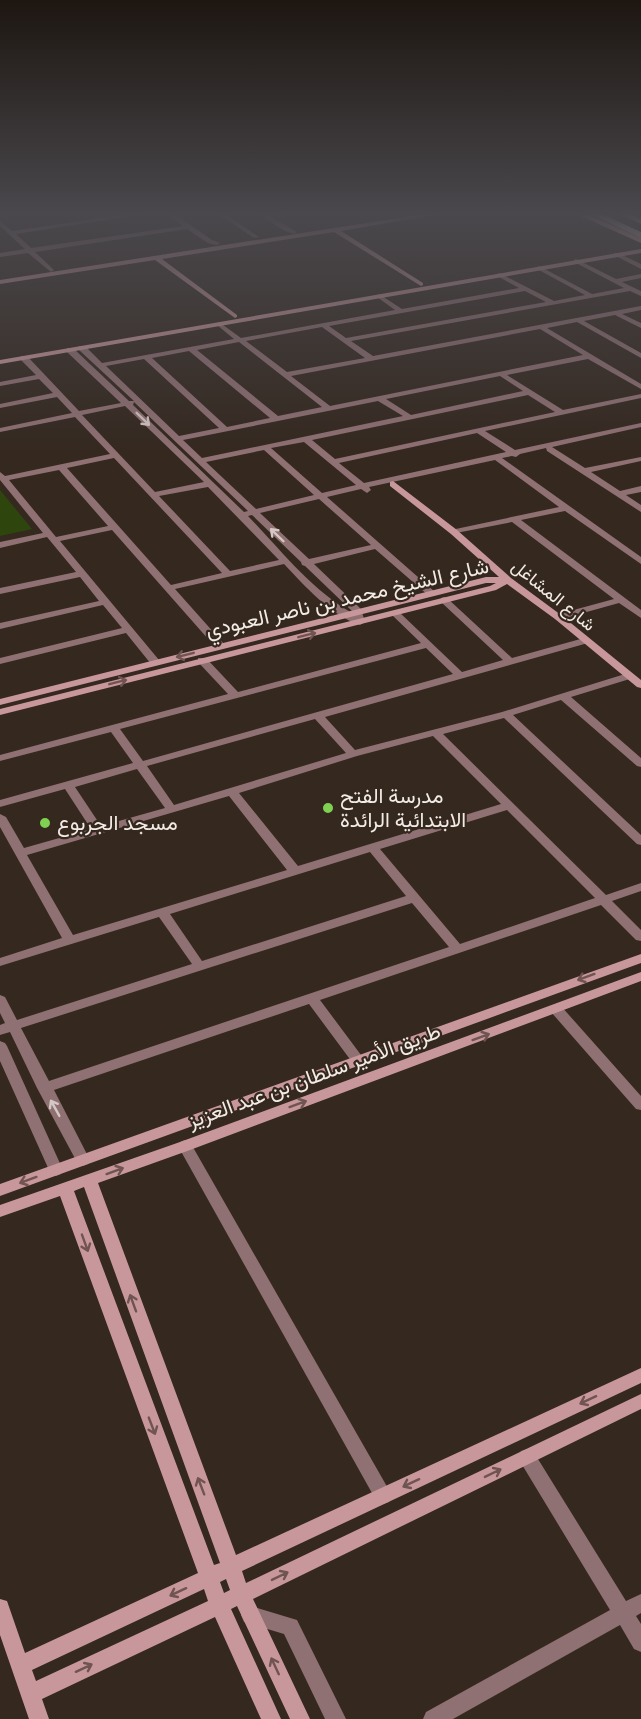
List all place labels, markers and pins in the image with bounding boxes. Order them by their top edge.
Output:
place label: مدرسة الفتح الابتدائية الرائدة [340,784,466,833]
marker: مدرسة الفتح الابتدائية الرائدة [321,801,335,815]
place label: مسجد الجربوع [57,811,178,837]
marker: مسجد الجربوع [38,816,52,830]

